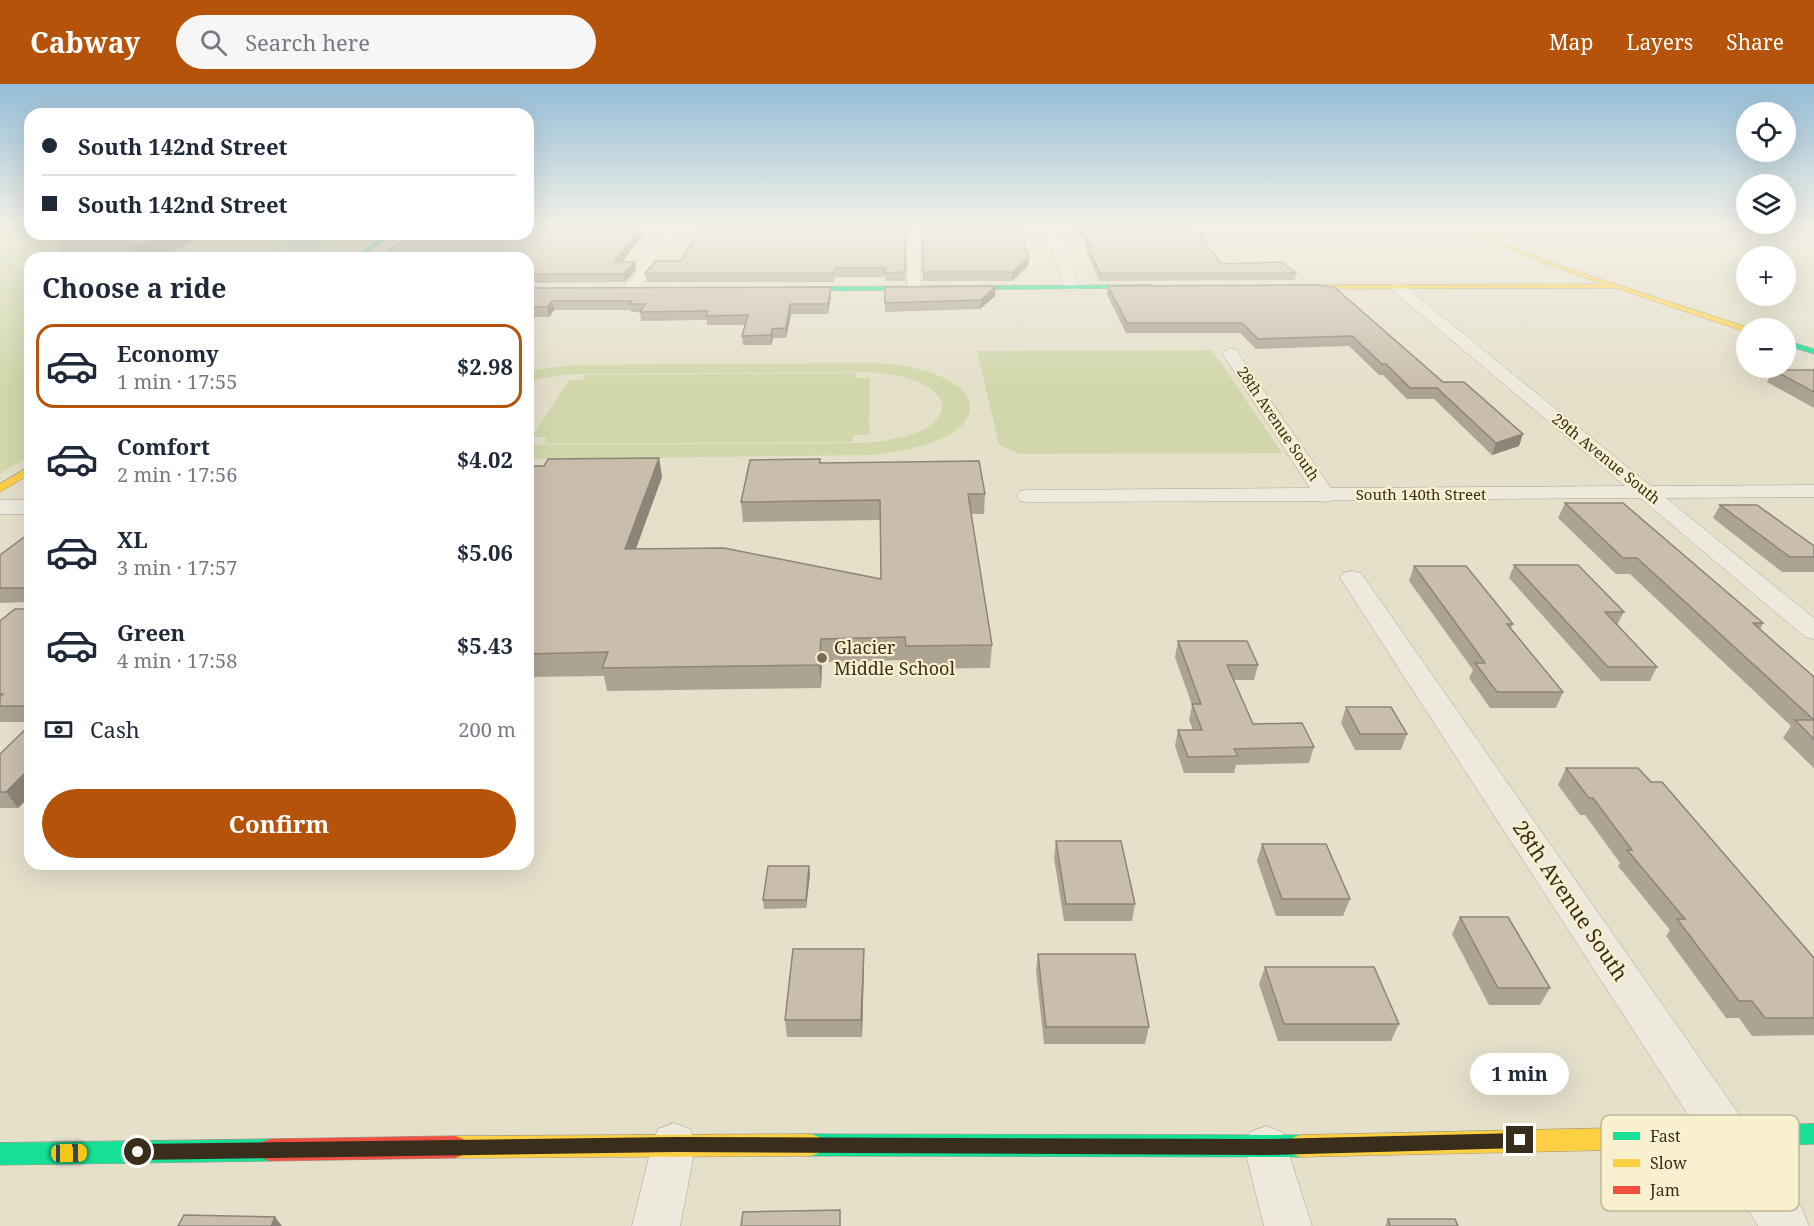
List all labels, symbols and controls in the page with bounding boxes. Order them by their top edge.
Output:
search box [176,15,596,69]
text: Cabway [30,23,140,61]
icon: search [197,26,230,59]
text: Search here [245,27,370,57]
text: Map [1549,28,1593,56]
text: Layers [1626,28,1693,56]
text: Share [1726,28,1784,56]
map controls [1736,102,1796,378]
button: locate [1736,102,1796,162]
text: South 142nd Street [78,131,287,161]
button: layers [1736,174,1796,234]
text: South 142nd Street [78,189,287,219]
button: + [1736,246,1796,306]
text: Choose a ride [42,269,227,306]
button: − [1736,318,1796,378]
text: Economy [117,338,219,368]
icon: car [45,339,99,393]
text: $2.98 [457,351,513,381]
street label: 28th Avenue South [1233,362,1325,485]
text: 1 min · 17:55 [117,368,237,395]
street label: 29th Avenue South [1548,408,1665,508]
text: Comfort [117,431,210,461]
icon: car [45,432,99,486]
text: $4.02 [457,444,513,474]
text: 2 min · 17:56 [117,461,237,488]
street label: South 140th Street [1356,484,1486,504]
text: XL [117,524,148,554]
icon: car [45,525,99,579]
text: $5.06 [457,537,513,567]
text: 3 min · 17:57 [117,554,237,581]
text: Green [117,617,185,647]
icon: car [45,618,99,672]
text: $5.43 [457,630,513,660]
place label: Glacier Middle School [834,635,955,680]
text: 4 min · 17:58 [117,647,237,674]
marker: Glacier Middle School [815,651,829,665]
icon: cash [42,713,75,746]
text: Cash [90,714,140,744]
text: 200 m [458,716,516,743]
button: Confirm [42,789,516,858]
street label: 28th Avenue South [1507,815,1635,986]
callout: 1 min [1470,1053,1570,1095]
text: 1 min [1491,1060,1548,1087]
legend [1601,1115,1799,1211]
text: Fast [1650,1125,1681,1147]
route end [1506,1126,1533,1153]
route start [124,1138,151,1165]
car [51,1144,87,1162]
text: Slow [1650,1152,1687,1174]
text: Jam [1649,1179,1680,1201]

